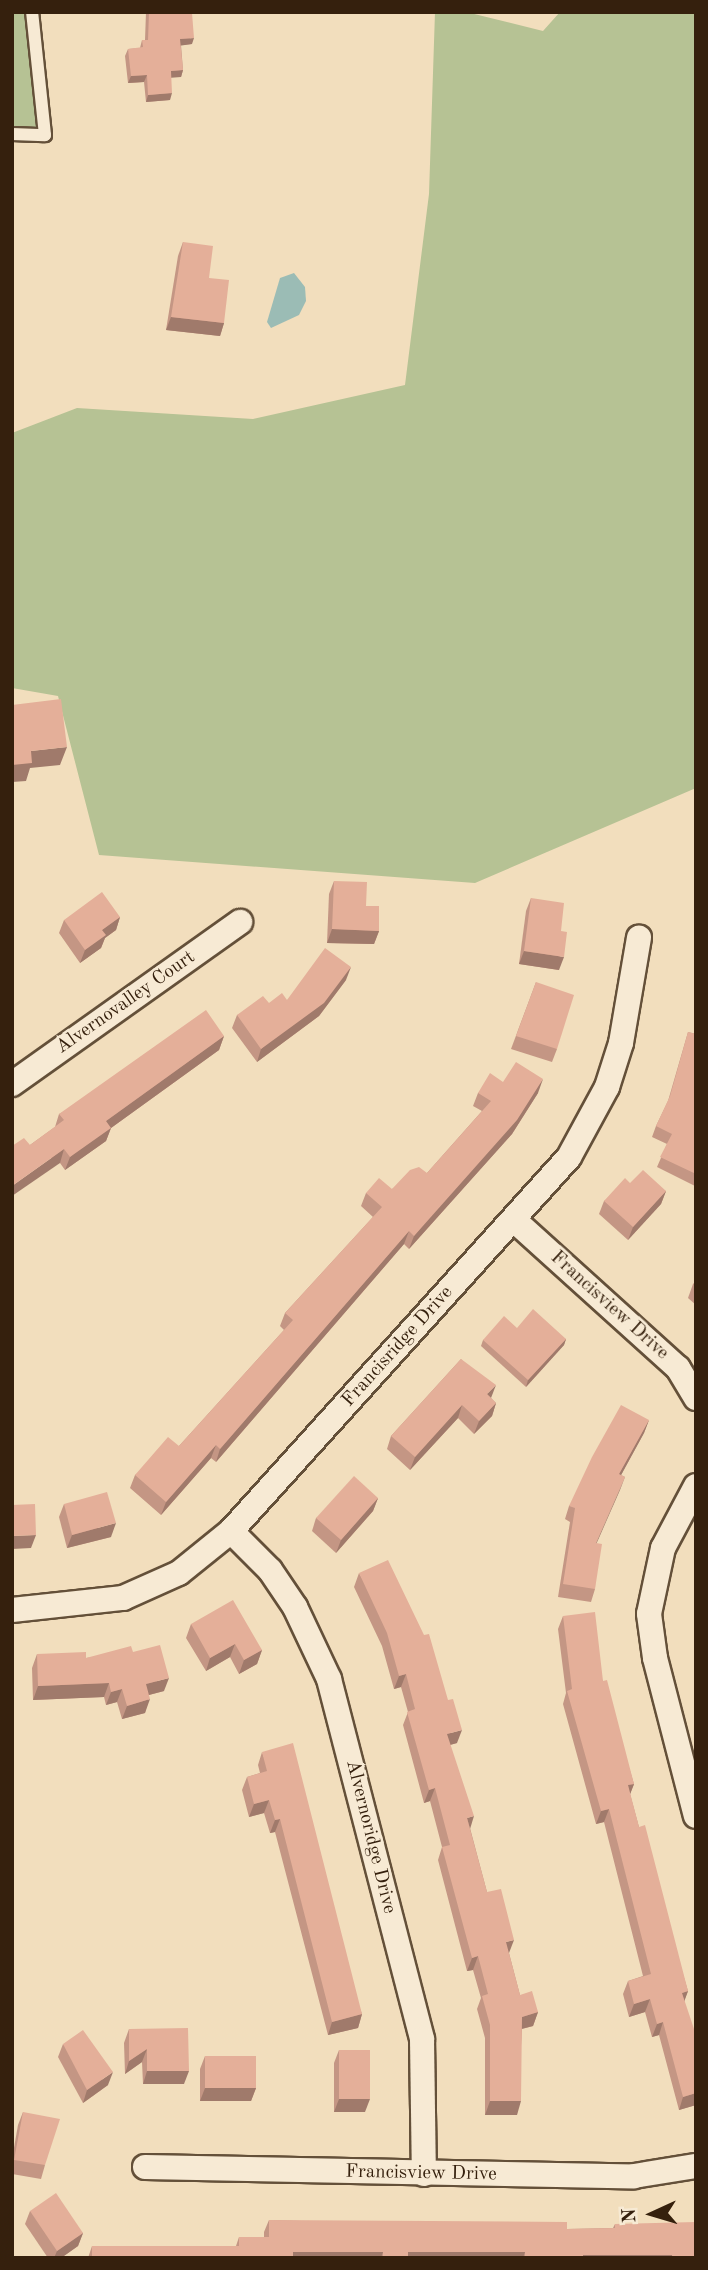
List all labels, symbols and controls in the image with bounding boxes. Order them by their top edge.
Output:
street label: Alvernovalley Court [52,947,200,1059]
street label: Francisview Drive [545,1247,673,1365]
street label: Francisridge Drive [338,1282,458,1412]
street label: Alvernoridge Drive [340,1758,400,1916]
street label: Francisview Drive [345,2161,497,2187]
north arrow [617,2179,687,2249]
text: N [621,2208,641,2223]

